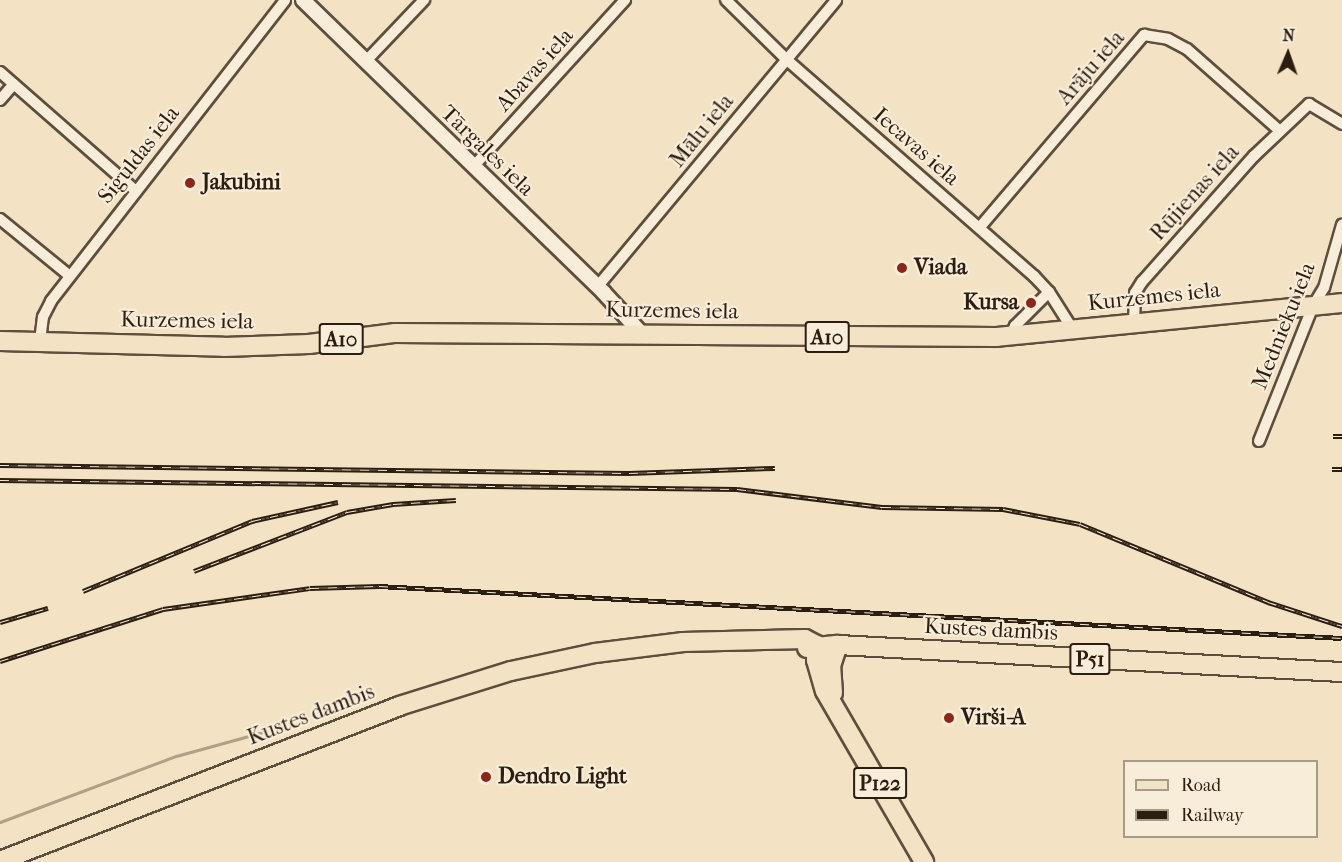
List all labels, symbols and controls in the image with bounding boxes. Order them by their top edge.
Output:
street label: Abavas iela [491,23,579,117]
north arrow [1258,24,1318,84]
street label: Arāju iela [1052,25,1130,111]
text: N [1282,26,1295,45]
street label: Mālu iela [664,89,740,173]
street label: Tārgales iela [435,100,539,202]
street label: Siguldas iela [93,101,185,209]
street label: Iecavas iela [867,102,965,192]
street label: Rūjienas iela [1145,140,1245,246]
place label: Jakubini [202,170,281,196]
marker: Jakubini [183,176,197,190]
place label: Viada [914,255,967,281]
street label: Mednieku iela [1247,259,1321,393]
marker: Viada [895,261,909,275]
street label: Kurzemes iela [1086,277,1222,317]
place label: Kursa [963,290,1019,316]
marker: Kursa [1024,296,1038,310]
street label: Kurzemes iela [605,297,739,325]
street label: Kurzemes iela [120,307,254,335]
road number: A10 [804,319,850,355]
road number: A10 [318,321,364,357]
street label: Kustes dambis [923,613,1059,647]
road number: P51 [1069,641,1111,677]
street label: Kustes dambis [244,679,378,751]
place label: Virši-A [961,705,1026,731]
marker: Virši-A [942,711,956,725]
legend [1123,760,1318,838]
place label: Dendro Light [498,764,627,790]
road number: P122 [853,765,907,801]
marker: Dendro Light [479,770,493,784]
text: Road [1181,775,1221,796]
text: Railway [1181,805,1244,826]

